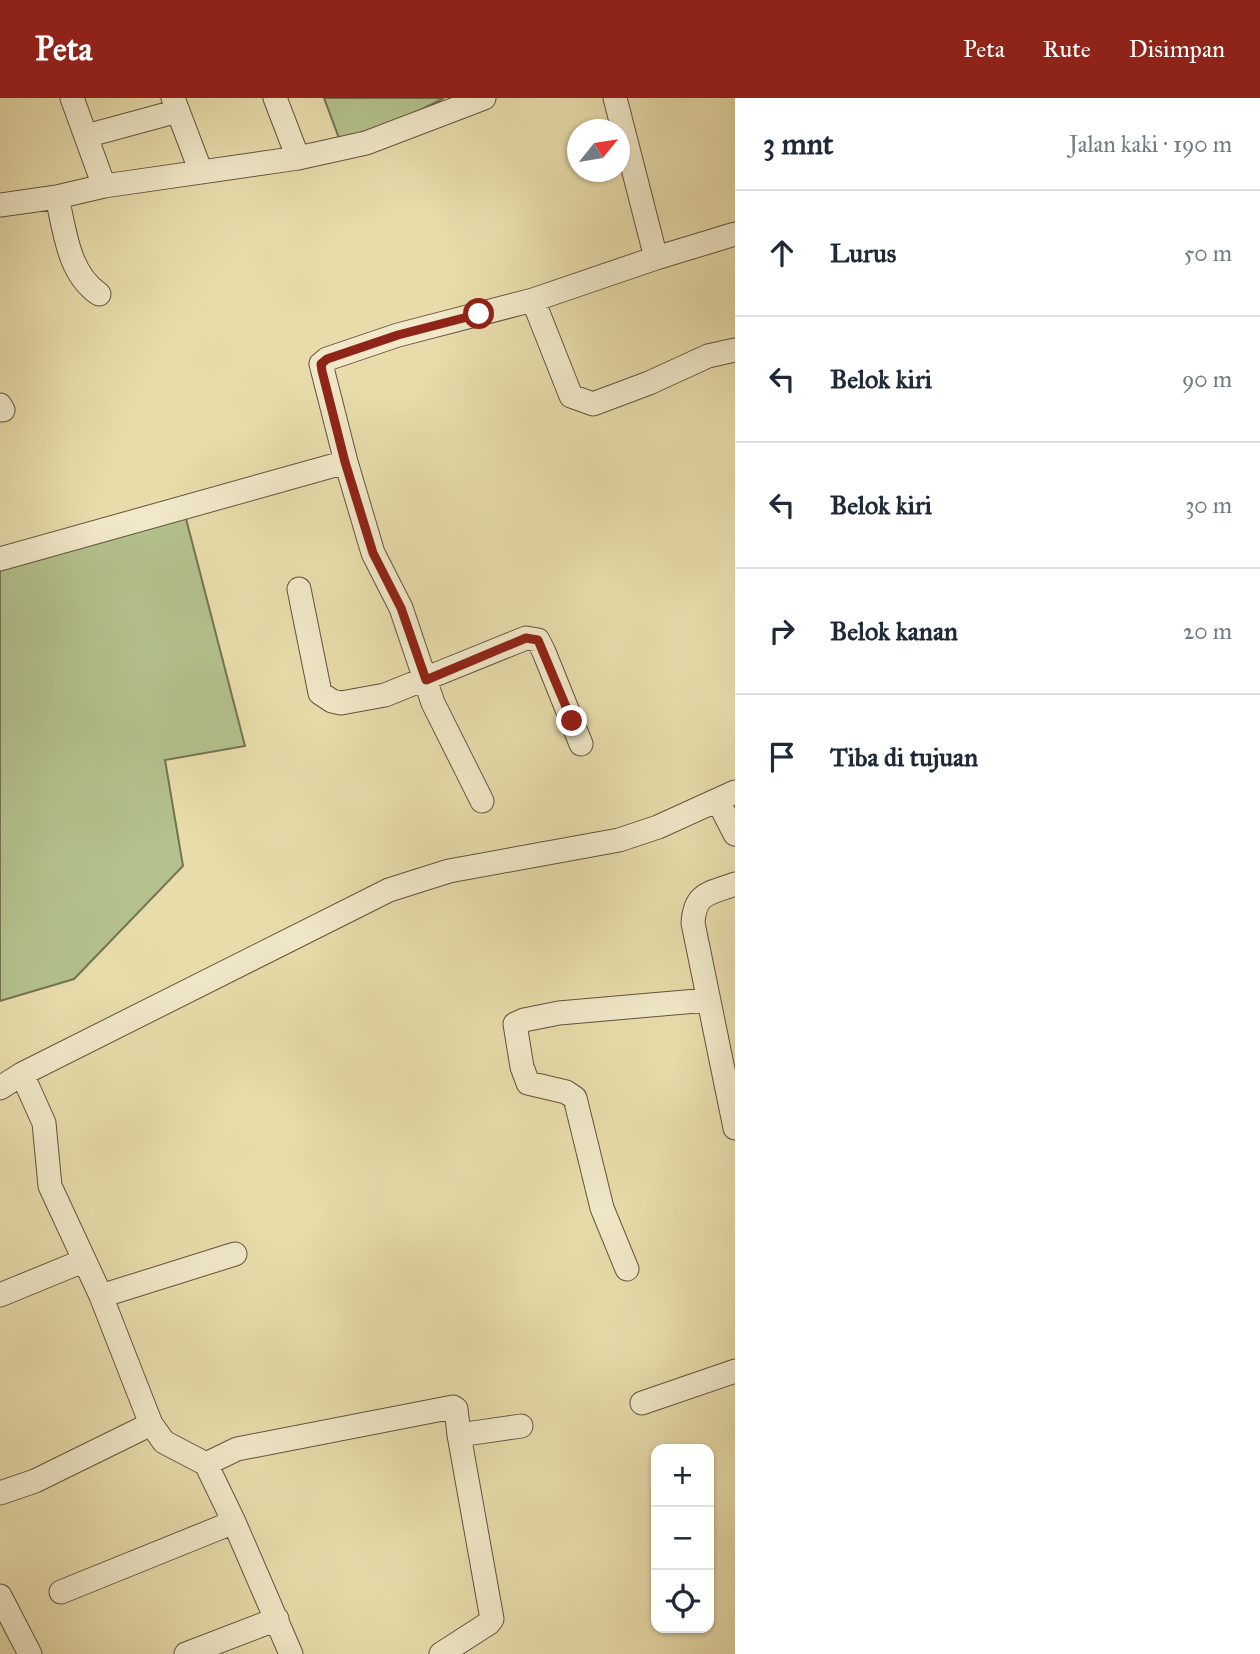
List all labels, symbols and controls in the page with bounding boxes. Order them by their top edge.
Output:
text: Peta [35,29,92,69]
text: Peta [963,34,1005,64]
text: Rute [1043,34,1091,64]
text: Disimpan [1129,34,1225,64]
north arrow [567,119,630,182]
text: 3 mnt [763,126,833,162]
text: Jalan kaki · 190 m [1069,130,1232,158]
icon: ahead [763,234,801,272]
text: Lurus [830,237,896,269]
text: 50 m [1184,239,1232,267]
route start [463,298,494,329]
icon: left [763,360,801,398]
text: Belok kiri [830,363,932,395]
text: 90 m [1182,365,1232,393]
icon: left [763,486,801,524]
text: Belok kiri [830,489,932,521]
text: 30 m [1185,491,1232,519]
icon: right [763,612,801,650]
text: Belok kanan [830,615,958,647]
text: 20 m [1183,617,1232,645]
route end [556,705,587,736]
icon: arrive [763,738,801,776]
text: Tiba di tujuan [830,741,978,773]
map controls [651,1444,714,1633]
button: + [651,1444,714,1507]
button: − [651,1507,714,1570]
button: locate [651,1570,714,1633]

